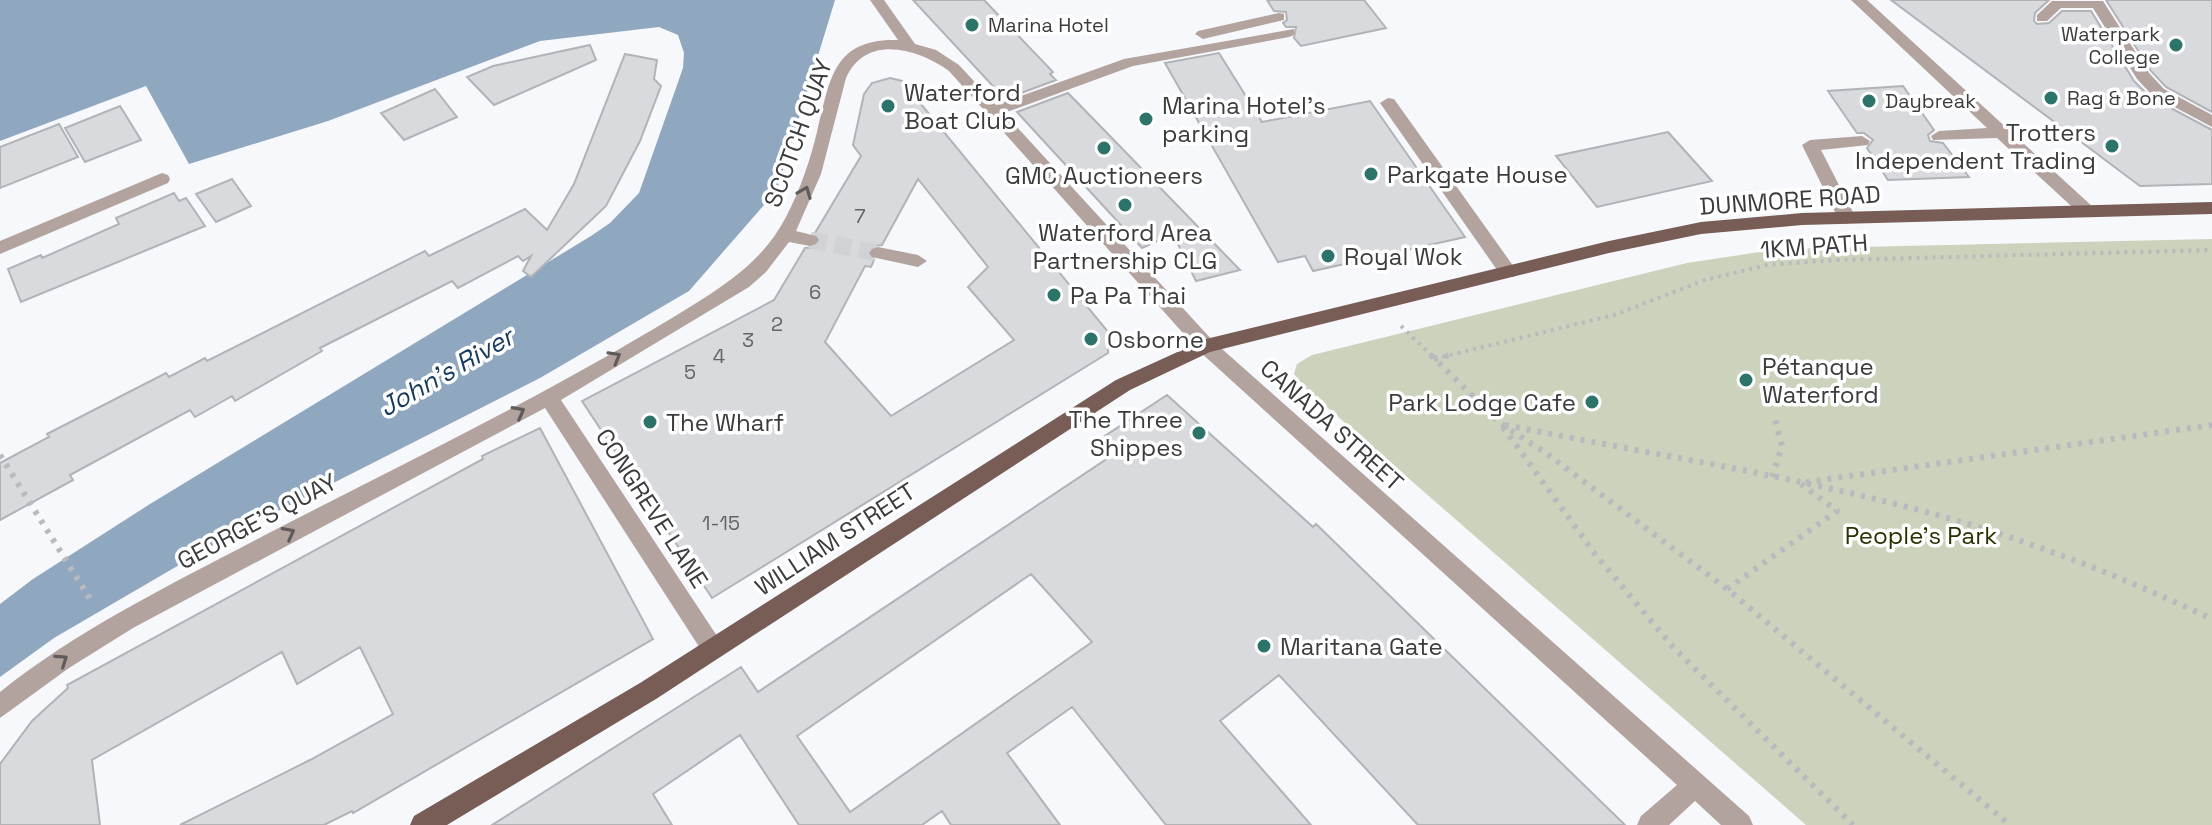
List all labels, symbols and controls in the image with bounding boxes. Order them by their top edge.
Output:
place label: Marina Hotel [988,12,1109,38]
marker: Marina Hotel [963,16,981,34]
place label: Waterpark College [2061,21,2160,70]
marker: Waterpark College [2167,36,2185,54]
street label: SCOTCH QUAY [757,54,839,211]
place label: Waterford Boat Club [904,77,1021,136]
place label: Rag & Bone [2067,85,2176,111]
place label: Daybreak [1885,88,1976,114]
marker: Rag & Bone [2042,89,2060,107]
place label: Marina Hotel's parking [1162,90,1326,149]
marker: Daybreak [1860,92,1878,110]
marker: Waterford Boat Club [879,97,897,115]
marker: Marina Hotel's parking [1137,110,1155,128]
place label: Trotters Independent Trading [1855,117,2096,176]
marker: Trotters Independent Trading [2103,137,2121,155]
marker: GMC Auctioneers [1095,139,1113,157]
place label: Parkgate House [1387,159,1568,190]
place label: GMC Auctioneers [1005,160,1203,191]
marker: Parkgate House [1362,165,1380,183]
street label: DUNMORE ROAD [1698,178,1882,222]
one-way arrow [795,186,812,200]
marker: Waterford Area Partnership CLG [1116,196,1134,214]
house number: 7 [854,203,866,229]
place label: Waterford Area Partnership CLG [1033,217,1217,276]
street label: 1KM PATH [1759,227,1869,265]
place label: Royal Wok [1344,241,1463,272]
marker: Royal Wok [1319,247,1337,265]
house number: 6 [809,279,821,305]
place label: Pa Pa Thai [1070,280,1186,311]
marker: Pa Pa Thai [1045,286,1063,304]
house number: 2 [771,311,783,337]
water label: John's River [372,318,522,424]
place label: Osborne [1107,324,1204,355]
house number: 3 [742,327,754,353]
marker: Osborne [1082,330,1100,348]
house number: 4 [713,343,725,369]
one-way arrow [606,351,621,367]
place label: Pétanque Waterford [1762,351,1879,410]
street label: CANADA STREET [1254,352,1410,498]
house number: 5 [684,359,696,385]
marker: Pétanque Waterford [1737,371,1755,389]
place label: Park Lodge Cafe [1388,387,1576,418]
marker: Park Lodge Cafe [1583,393,1601,411]
place label: The Three Shippes [1069,404,1183,463]
one-way arrow [510,406,525,421]
place label: The Wharf [666,407,784,438]
marker: The Wharf [641,413,659,431]
street label: CONGREVE LANE [589,422,715,594]
marker: The Three Shippes [1190,424,1208,442]
street label: GEORGE'S QUAY [172,466,342,576]
street label: WILLIAM STREET [749,476,921,602]
house number: 1-15 [702,510,740,536]
park label: People's Park [1845,520,1997,551]
one-way arrow [280,527,294,543]
place label: Maritana Gate [1280,631,1443,662]
marker: Maritana Gate [1255,637,1273,655]
one-way arrow [53,654,67,669]

